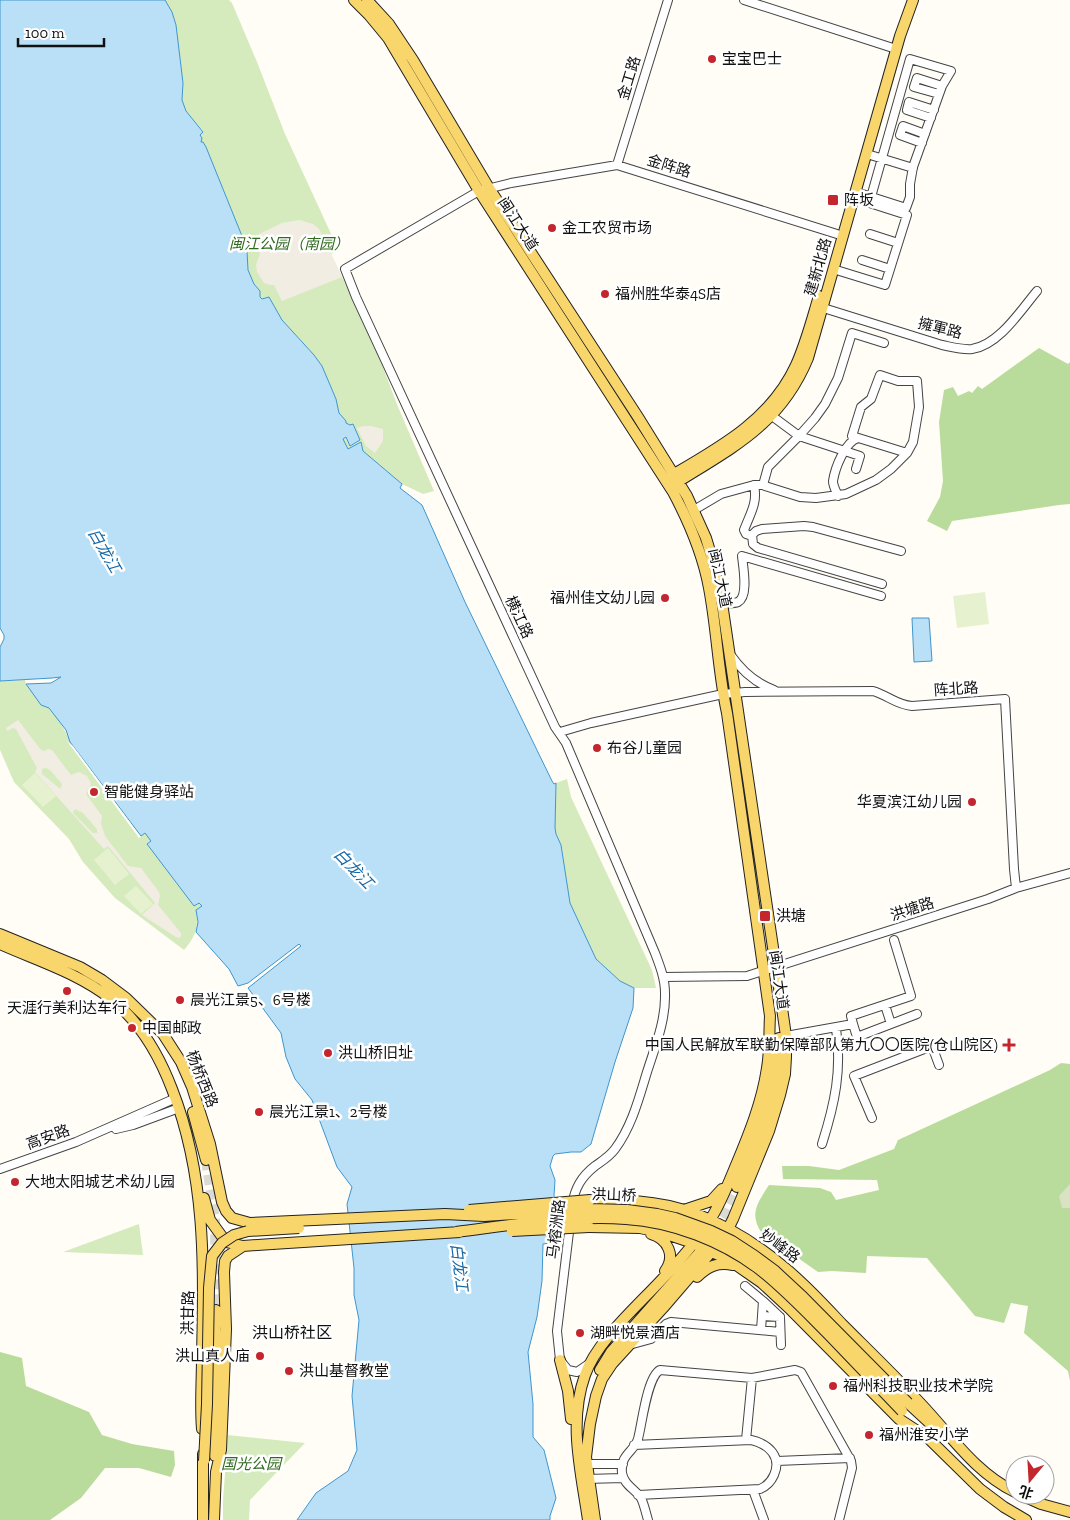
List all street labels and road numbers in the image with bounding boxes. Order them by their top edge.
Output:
street label: 金工路 [614,54,644,102]
street label: 金阵路 [645,151,693,181]
street label: 闽江大道 [494,194,542,254]
street label: 建新北路 [801,236,835,298]
street label: 擁軍路 [916,314,964,342]
street label: 闽江大道 [705,547,735,609]
street label: 横江路 [501,593,537,641]
street label: 阵北路 [933,678,979,700]
street label: 洪塘路 [888,893,936,925]
street label: 闽江大道 [766,949,792,1011]
street label: 杨桥西路 [182,1048,222,1110]
street label: 高安路 [24,1121,72,1153]
street label: 洪山桥 [591,1185,637,1205]
street label: 马榕洲路 [543,1198,569,1260]
street label: 妙峰路 [757,1225,803,1267]
street label: 洪甘路 [179,1290,197,1336]

